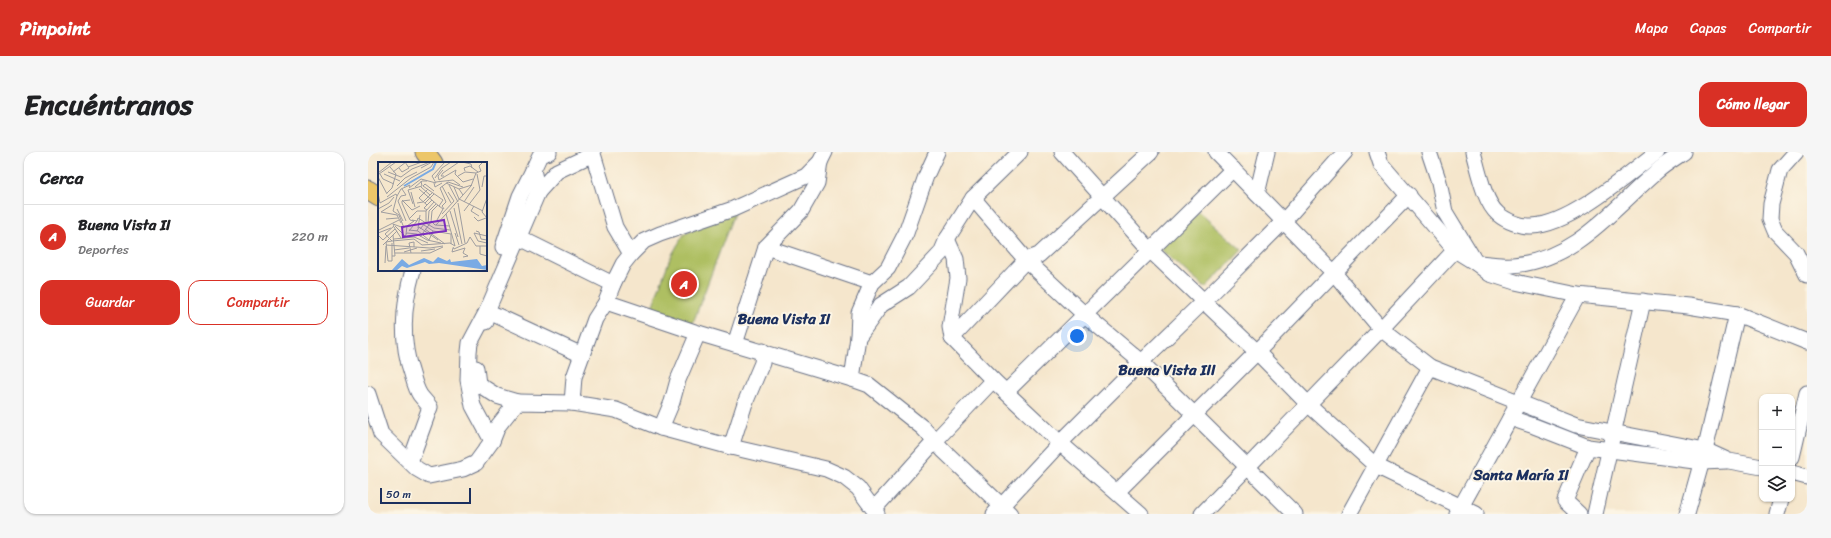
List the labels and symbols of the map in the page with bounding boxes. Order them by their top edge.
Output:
inset map [378,162,487,271]
pin: A [671,269,697,299]
district label: Buena Vista II [738,306,831,332]
your location [1067,326,1087,346]
district label: Buena Vista III [1118,357,1216,383]
district label: Santa María II [1472,462,1569,488]
scale bar [380,486,471,505]

